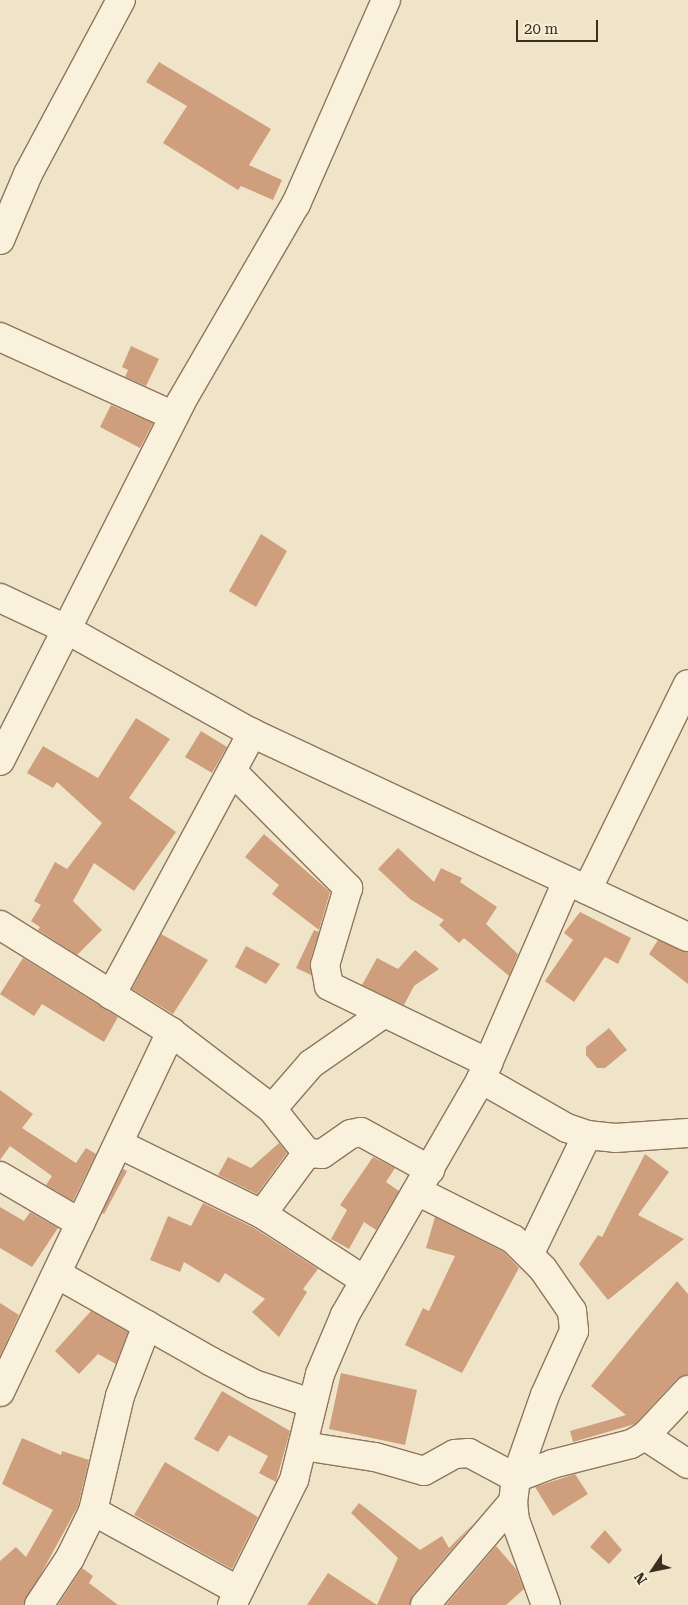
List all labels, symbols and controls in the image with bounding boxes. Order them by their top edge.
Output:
scale bar [518,10,600,42]
text: 20 m [524,20,558,38]
north arrow [628,1545,678,1595]
text: N [631,1569,650,1587]

